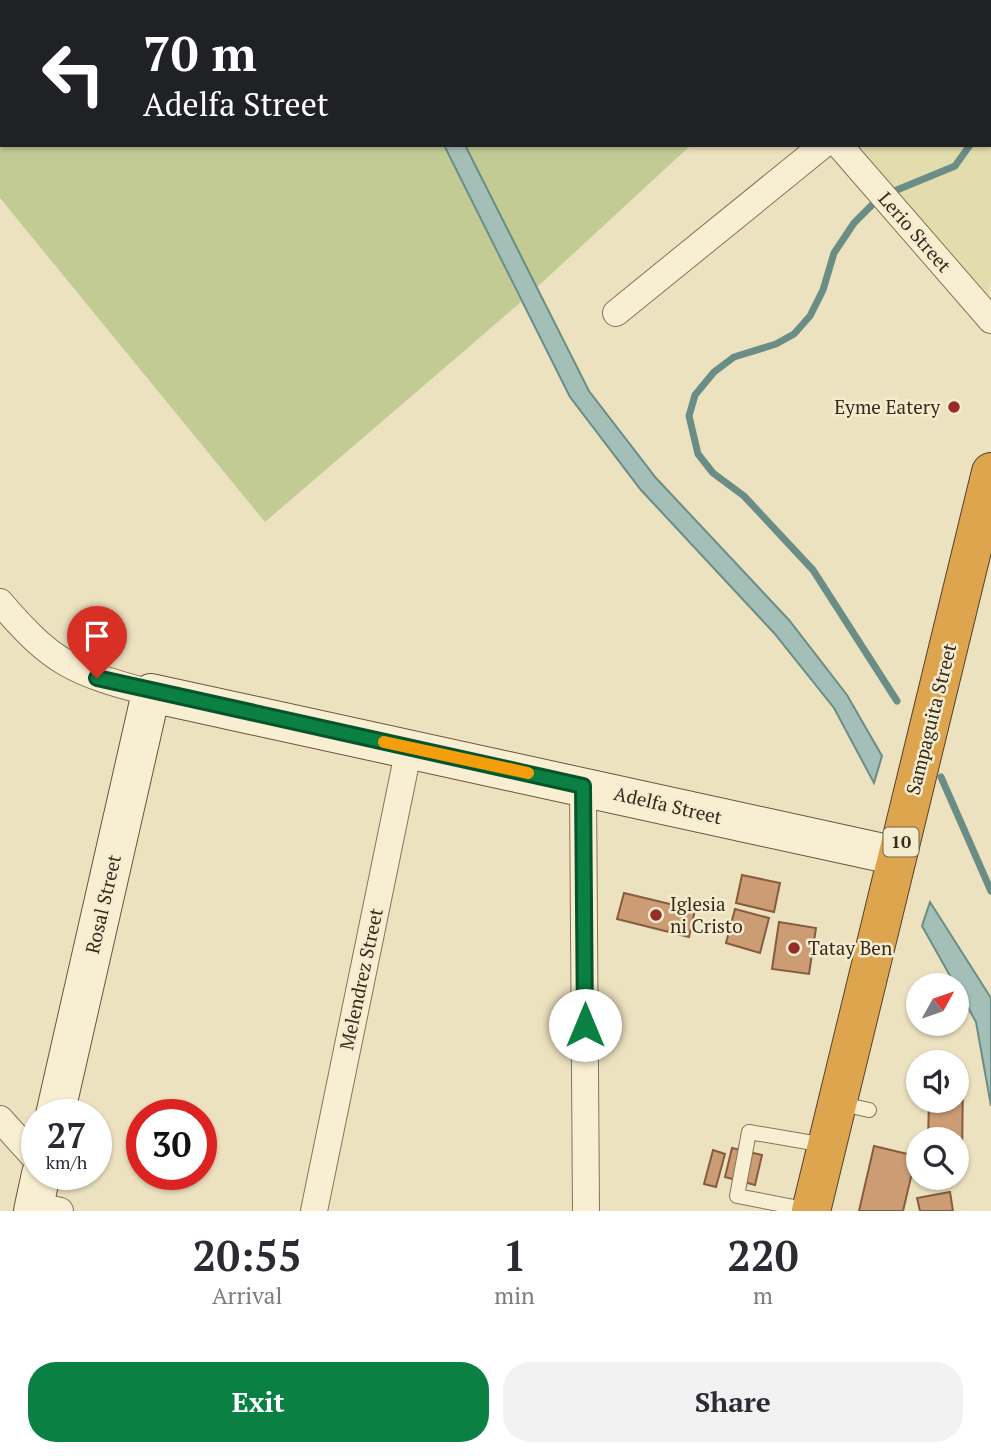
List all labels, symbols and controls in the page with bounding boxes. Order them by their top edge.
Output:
text: 70 m [143,20,257,85]
icon: left [28,28,119,119]
text: Adelfa Street [143,83,329,125]
street label: Lerio Street [874,186,957,277]
place label: Eyme Eatery [834,394,940,419]
marker: Eyme Eatery [946,399,962,415]
pin [67,606,127,678]
icon: arrive [78,617,116,655]
street label: Sampaguita Street [900,641,961,797]
street label: Adelfa Street [612,780,725,829]
road number: 10 [884,828,918,856]
street label: Rosal Street [79,852,126,956]
place label: Iglesia ni Cristo [670,891,743,938]
street label: Melendrez Street [333,906,388,1052]
marker: Iglesia ni Cristo [648,907,664,923]
place label: Tatay Ben [808,935,892,960]
marker: Tatay Ben [786,940,802,956]
north arrow [906,973,970,1036]
map controls [906,973,969,1190]
position arrow [548,988,622,1062]
button: sound [906,1050,969,1113]
speed limit sign: 30 [126,1099,217,1190]
text: 27 [47,1112,86,1158]
button: search [906,1127,969,1190]
text: km/h [46,1150,87,1174]
text: 20:55 [193,1227,302,1283]
text: 1 [503,1227,526,1283]
text: 220 [727,1227,798,1283]
text: Arrival [212,1280,282,1311]
text: min [494,1280,535,1311]
text: m [753,1280,773,1311]
button: Exit [28,1362,489,1442]
button: Share [503,1362,963,1442]

